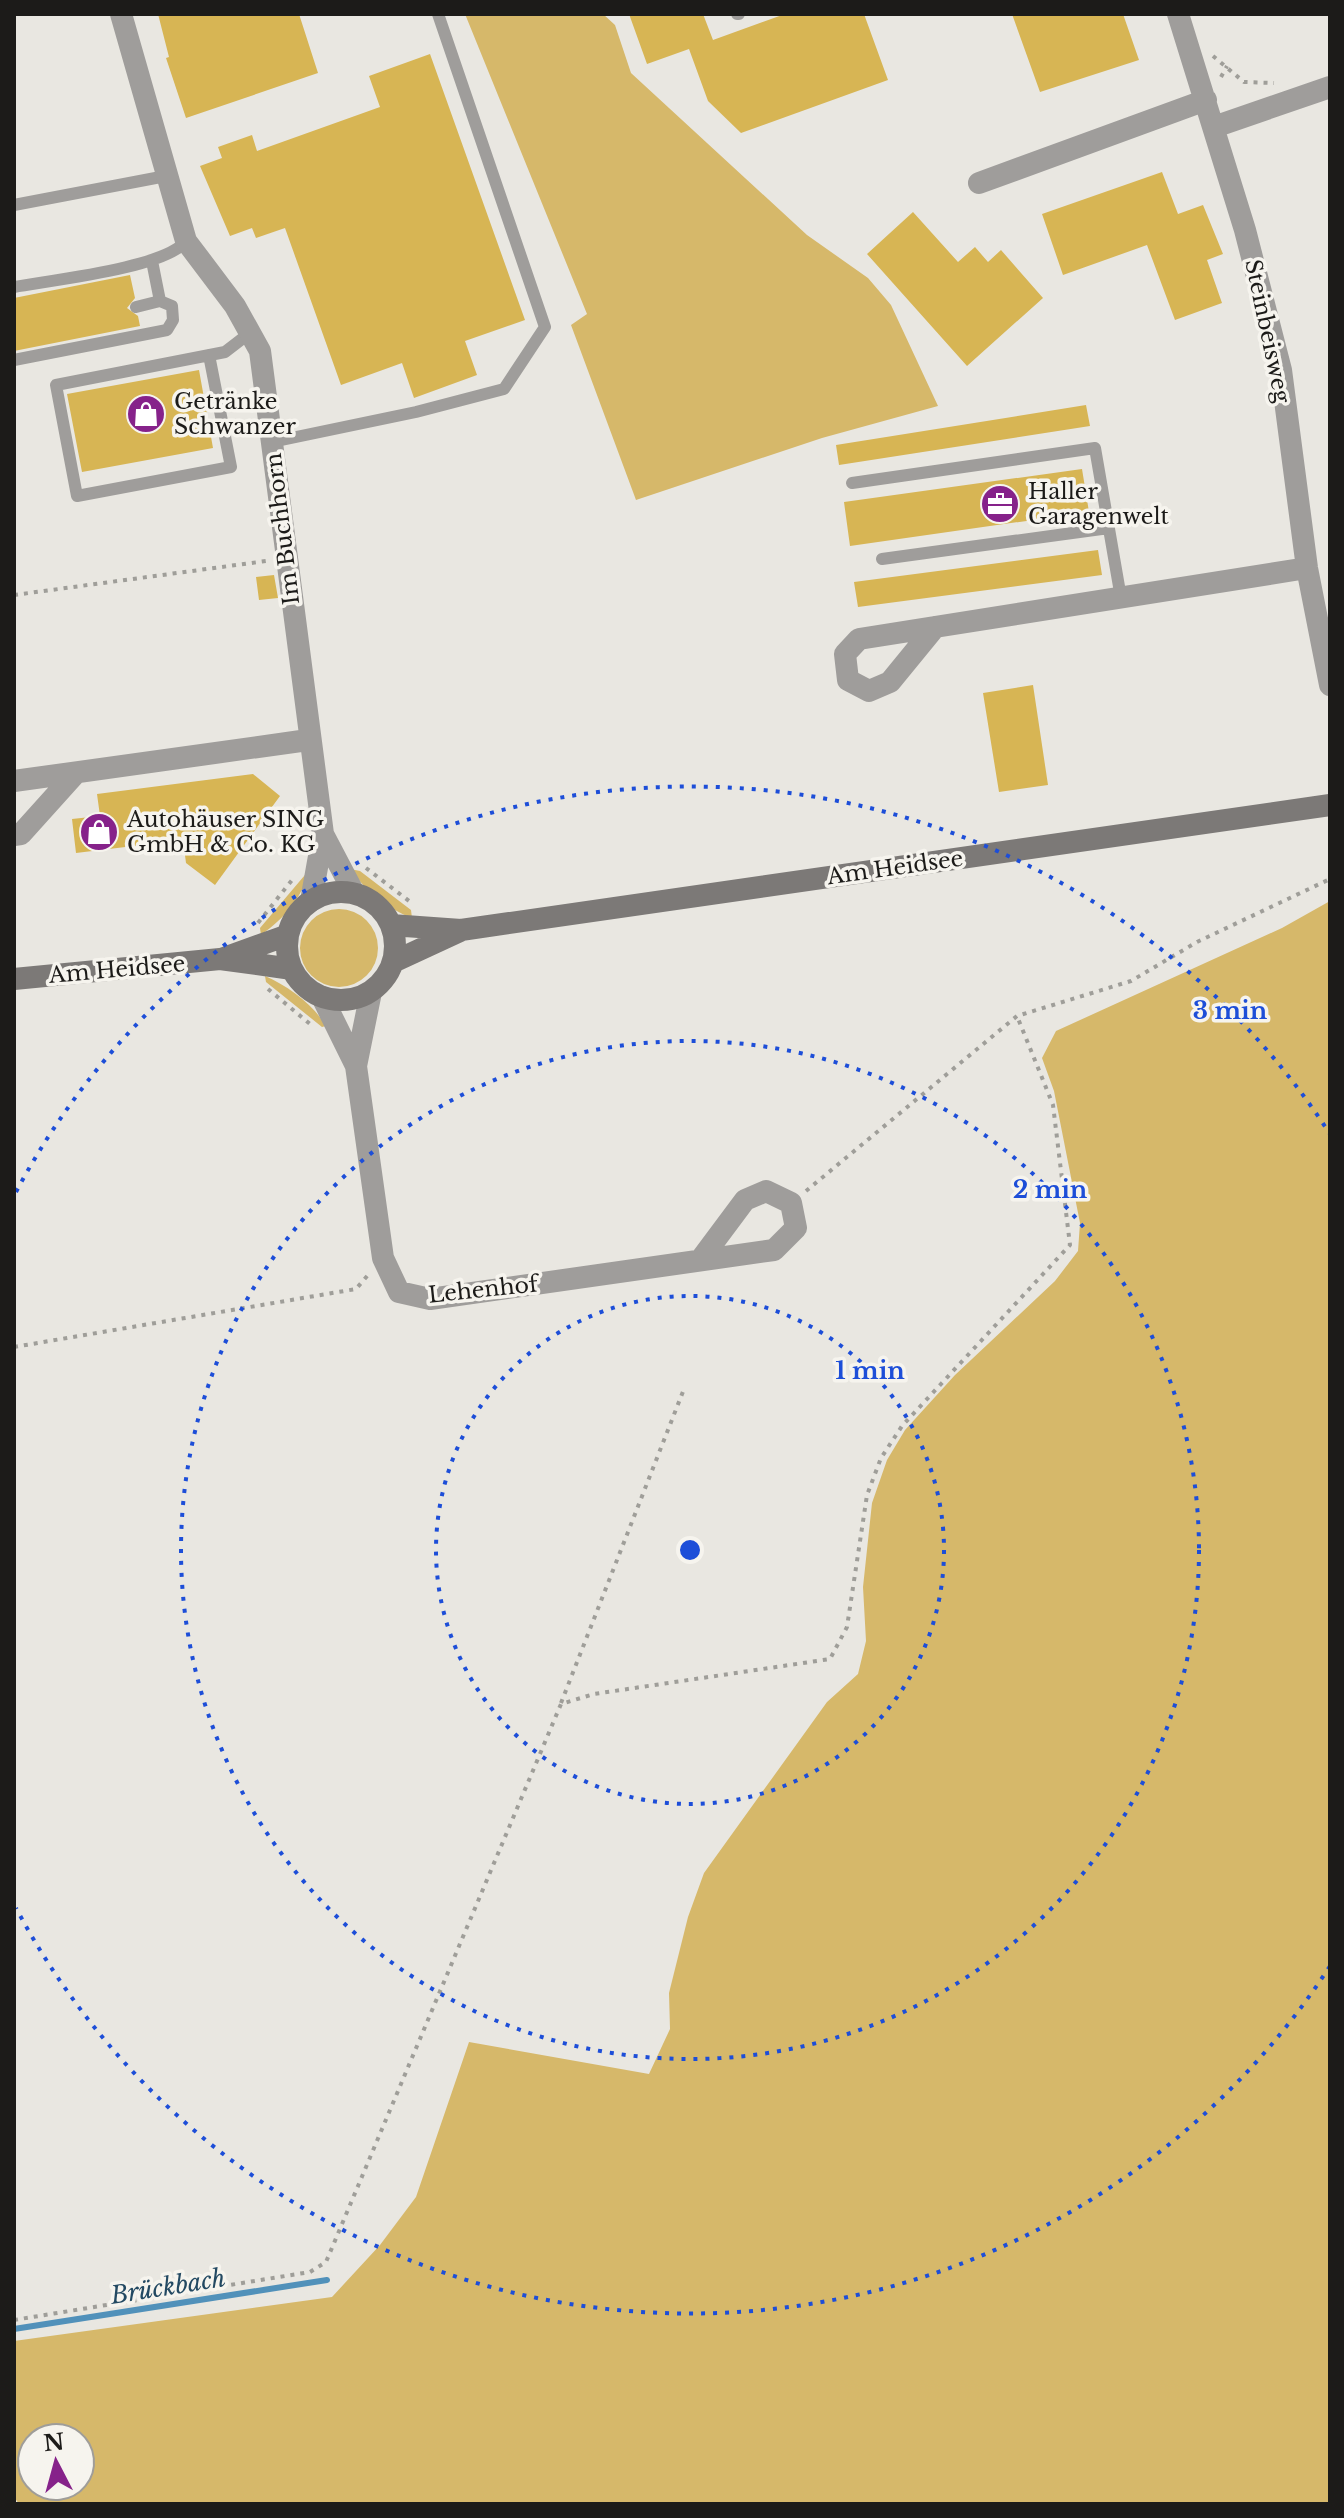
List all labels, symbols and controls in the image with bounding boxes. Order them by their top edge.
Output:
street label: Steinbeisweg [1239,257,1296,406]
place label: Getränke Schwanzer [174,388,296,440]
shop icon: Getränke Schwanzer [125,393,167,435]
street label: Im Buchhorn [260,452,305,606]
place label: Haller Garagenwelt [1028,478,1170,530]
office icon: Haller Garagenwelt [979,483,1021,525]
place label: Autohäuser SING GmbH & Co. KG [126,806,324,858]
shop icon: Autohäuser SING GmbH & Co. KG [78,811,120,853]
street label: Am Heidsee [824,845,965,891]
street label: Am Heidsee [47,950,186,989]
text: 3 min [1193,996,1268,1025]
text: 2 min [1013,1175,1088,1204]
street label: Lehenhof [427,1270,542,1309]
text: 1 min [835,1356,905,1385]
centre of rings [676,1536,704,1564]
water label: Brückbach [107,2263,228,2310]
north arrow [16,2422,96,2502]
text: N [42,2428,66,2457]

